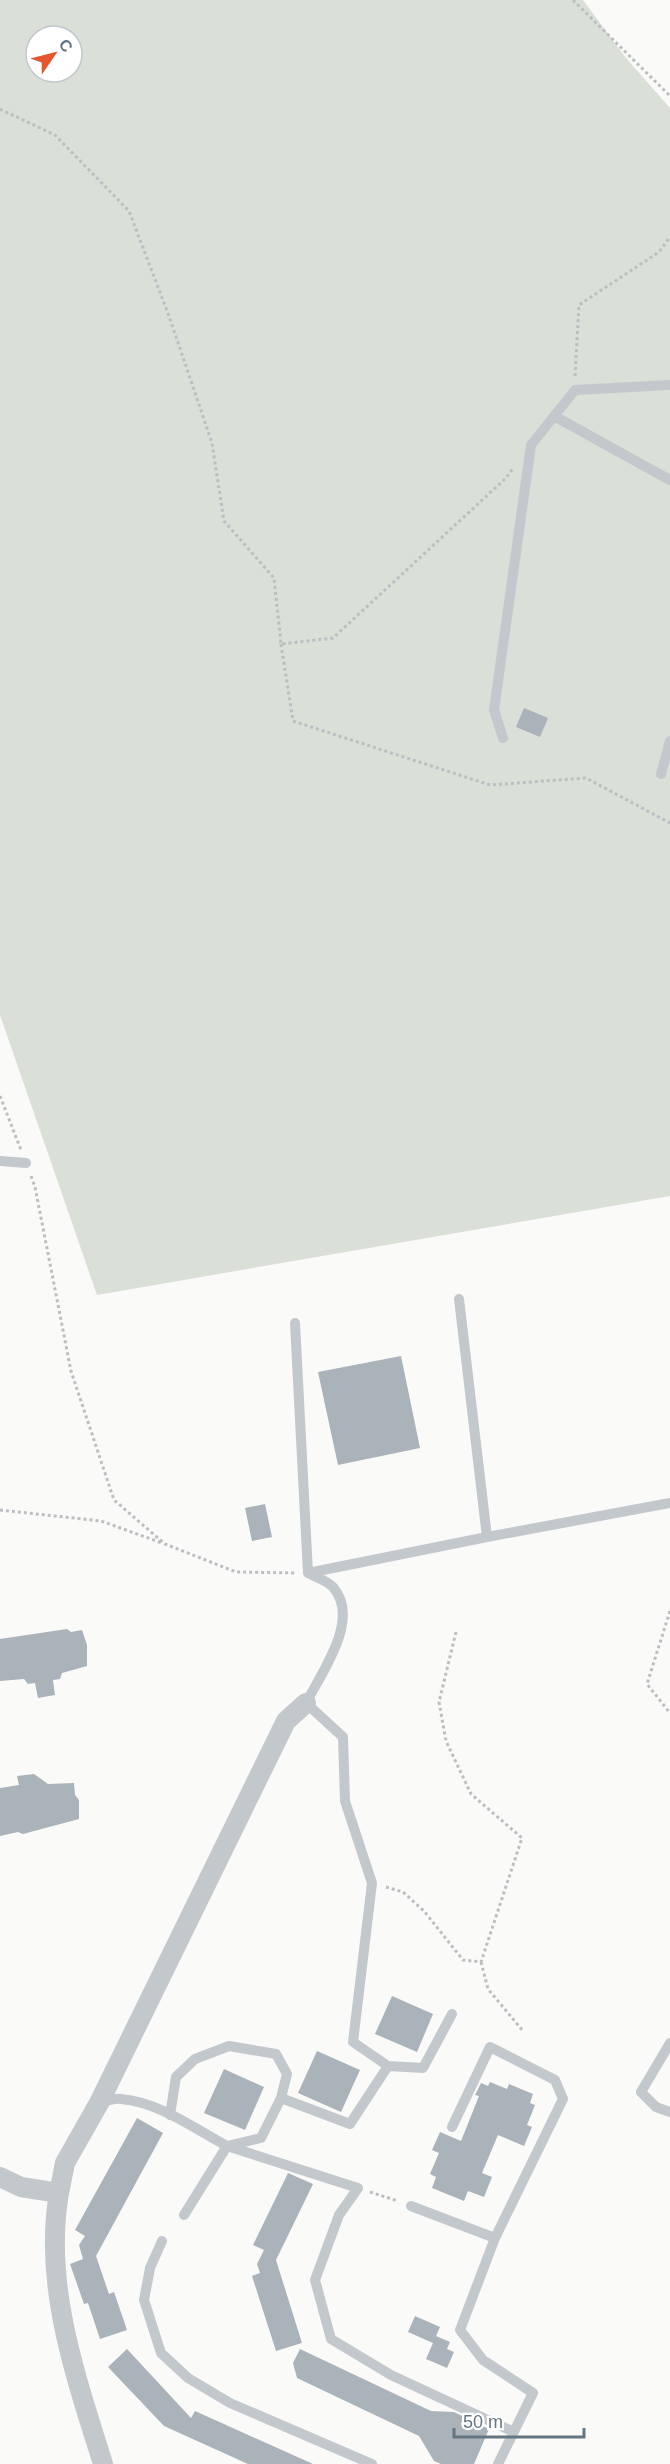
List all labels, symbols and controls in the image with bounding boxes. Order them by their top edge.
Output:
north arrow [24,24,84,84]
text: С [56,36,76,56]
scale bar [454,2401,584,2439]
text: 50 m [463,2412,503,2432]

